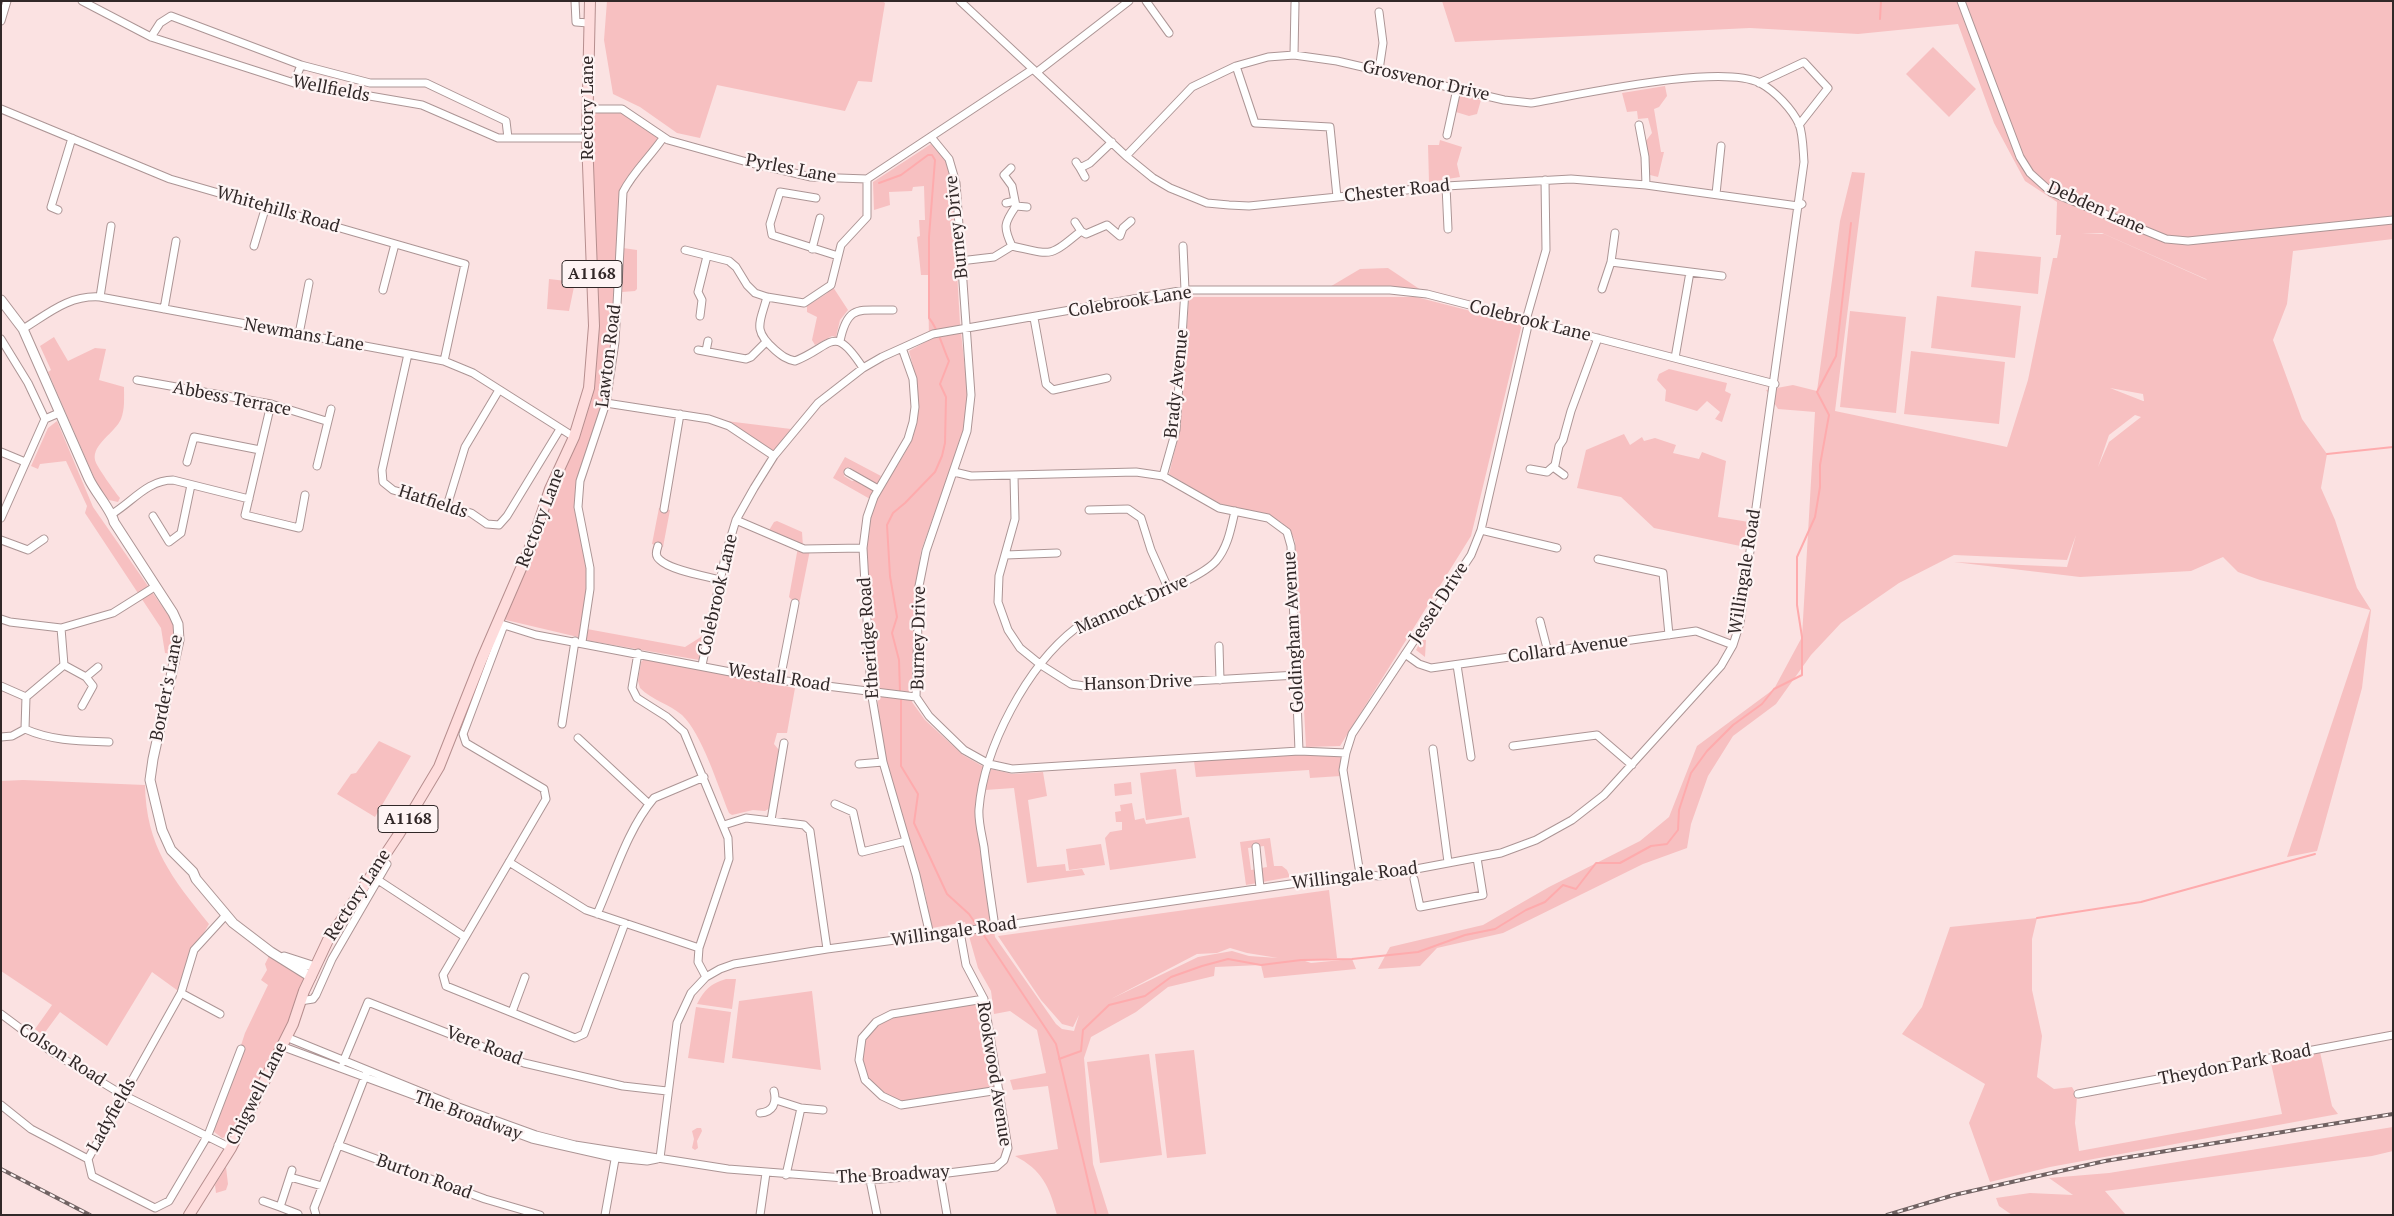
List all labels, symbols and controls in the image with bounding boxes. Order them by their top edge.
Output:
street label: Rectory Lane [577,56,599,160]
street label: Grosvenor Drive [1360,56,1492,106]
street label: Wellfields [290,71,372,107]
street label: Pyrles Lane [744,150,838,188]
street label: Burney Drive [941,174,973,280]
street label: Chester Road [1343,175,1451,207]
street label: Debden Lane [2044,177,2148,239]
street label: Whitehills Road [214,182,342,238]
road number: A1168 [562,260,622,288]
street label: Colebrook Lane [1067,282,1193,322]
street label: Colebrook Lane [1467,295,1593,347]
street label: Lawton Road [592,303,626,409]
street label: Newmans Lane [242,314,366,356]
street label: Brady Avenue [1161,328,1193,440]
street label: Abbess Terrace [171,377,293,421]
street label: Rectory Lane [512,465,570,571]
street label: Hatfields [395,481,471,523]
street label: Willingale Road [1724,508,1766,636]
street label: Colebrook Lane [693,532,743,658]
street label: Goldingham Avenue [1279,551,1309,713]
street label: Jessel Drive [1405,558,1473,648]
street label: Mannock Drive [1072,571,1192,639]
street label: Etheridge Road [854,576,884,700]
street label: Burney Drive [907,586,931,690]
street label: Collard Avenue [1506,630,1630,668]
street label: Border's Lane [146,633,188,743]
street label: Westall Road [726,659,832,697]
street label: Hanson Drive [1083,670,1193,696]
road number: A1168 [378,806,438,832]
street label: Rectory Lane [320,845,396,945]
street label: Willingale Road [1291,858,1419,894]
street label: Willingale Road [890,912,1018,952]
street label: Rookwood Avenue [972,1000,1016,1148]
street label: Colson Road [14,1019,110,1091]
street label: Vere Road [443,1022,525,1070]
street label: Chigwell Lane [222,1039,292,1149]
street label: Theydon Park Road [2157,1040,2313,1090]
street label: Ladyfields [83,1074,141,1156]
street label: The Broadway [411,1086,525,1146]
street label: Burton Road [373,1150,475,1204]
street label: The Broadway [836,1161,950,1189]

